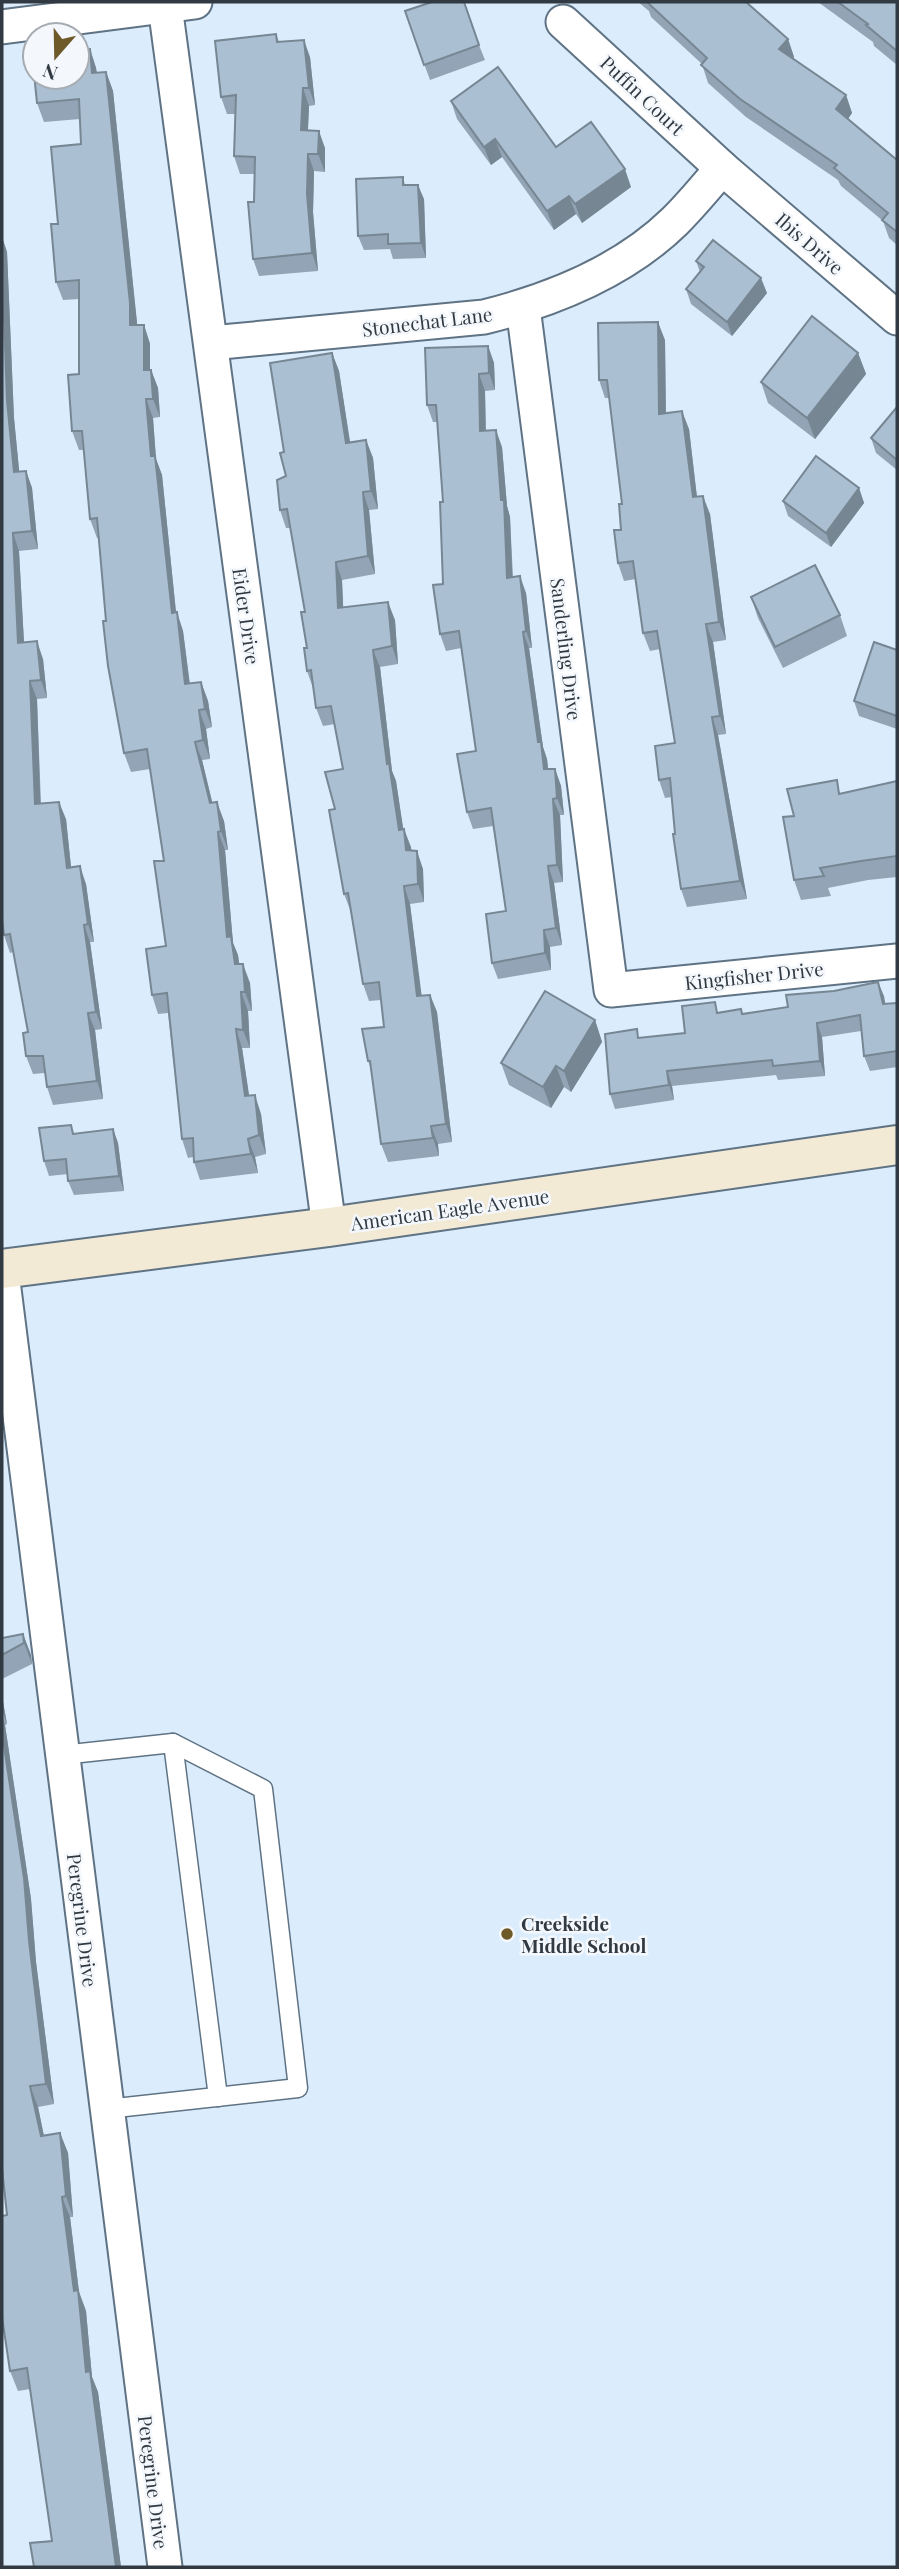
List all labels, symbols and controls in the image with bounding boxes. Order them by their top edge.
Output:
north arrow [21,21,91,91]
street label: Puffin Court [595,49,691,141]
text: N [39,58,61,87]
street label: Ibis Drive [770,206,850,280]
street label: Stonechat Lane [360,300,494,342]
street label: Eider Drive [227,566,267,666]
street label: Sanderling Drive [545,576,589,722]
street label: Kingfisher Drive [683,955,825,995]
street label: American Eagle Avenue [348,1182,551,1236]
street label: Peregrine Drive [62,1852,104,1988]
place label: Creekside Middle School [521,1910,646,1958]
marker: Creekside Middle School [499,1926,515,1942]
street label: Peregrine Drive [133,2414,175,2550]

